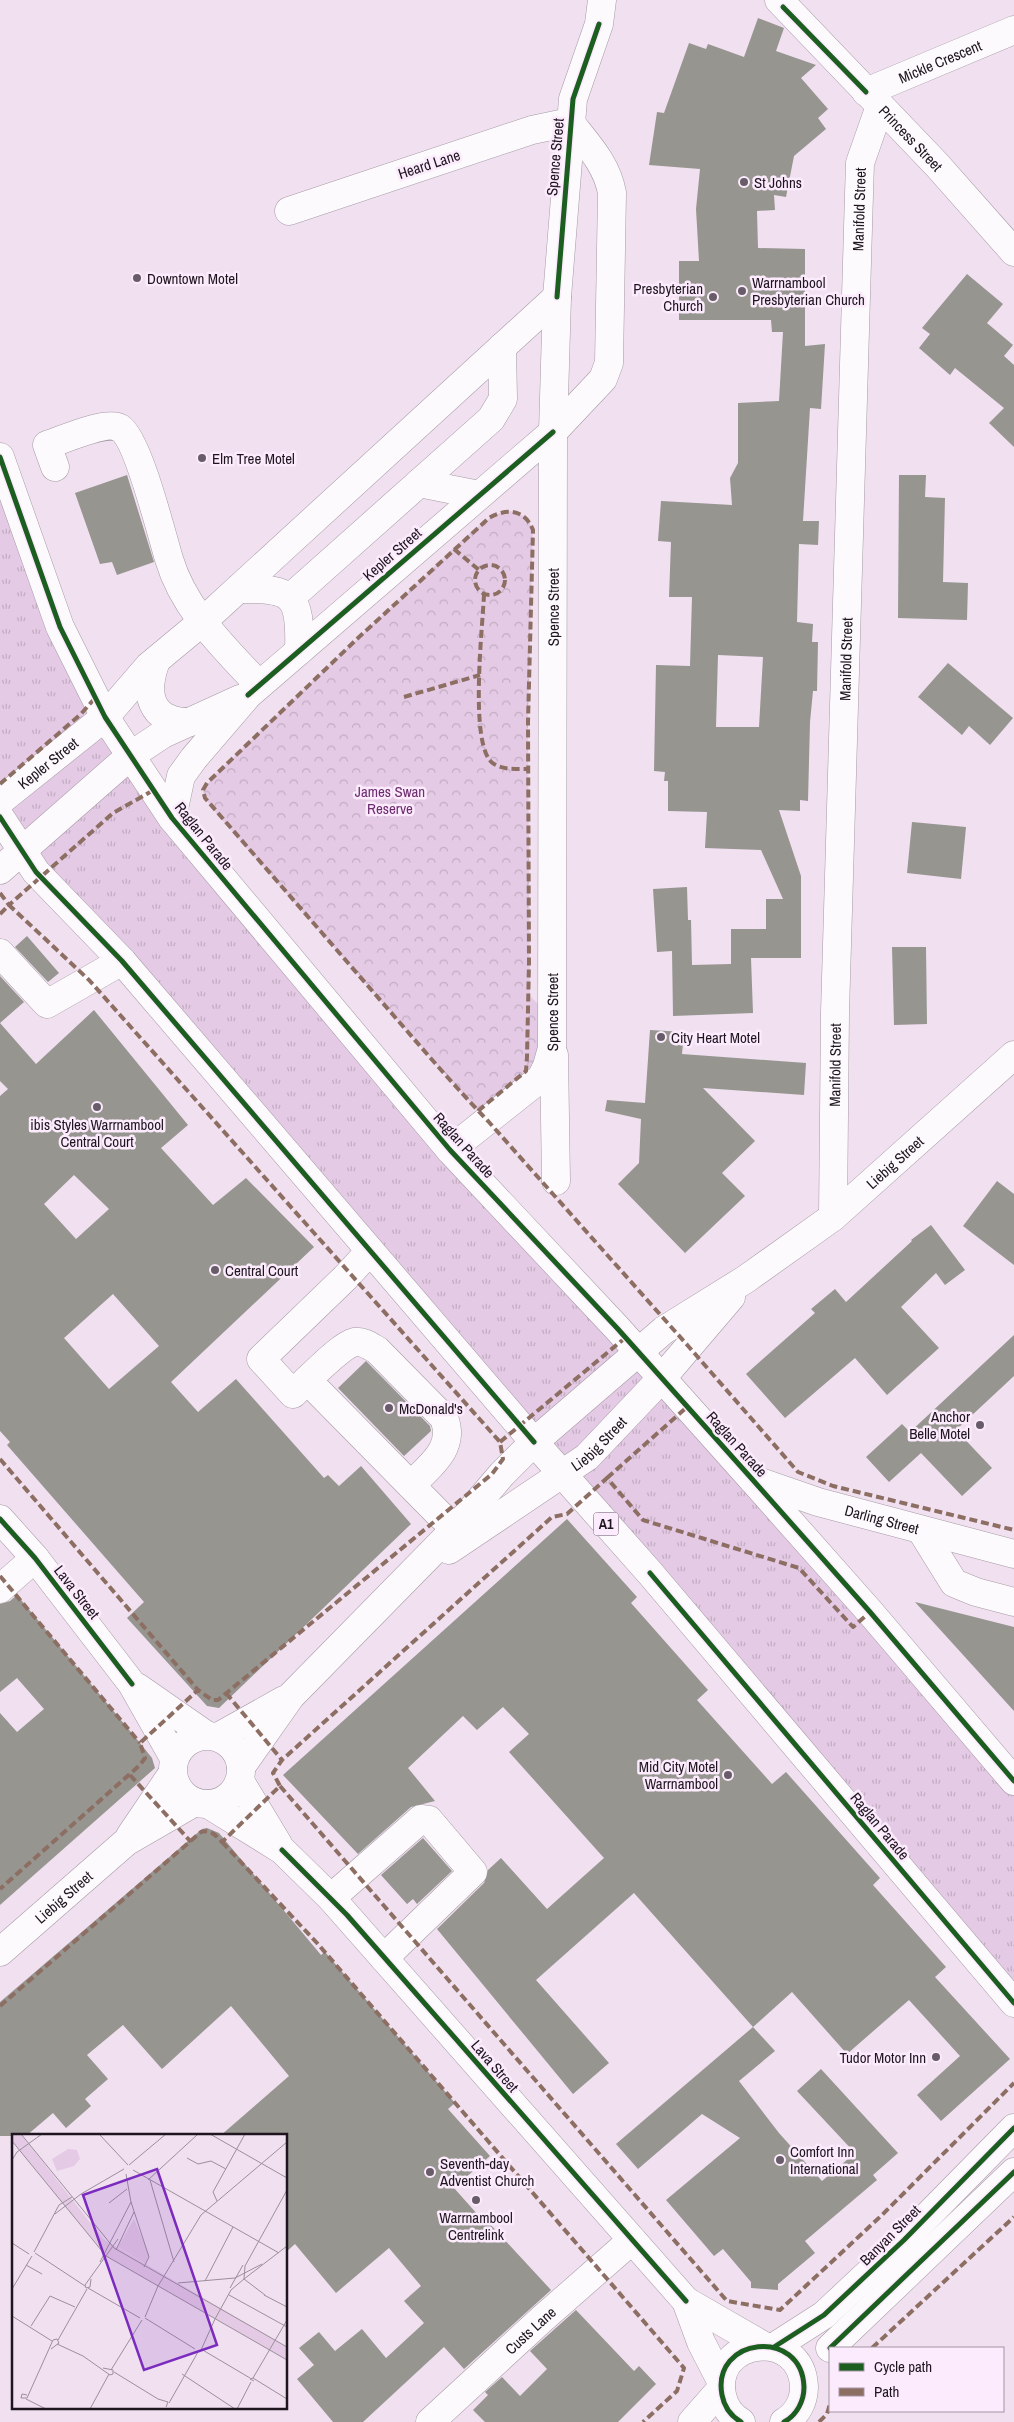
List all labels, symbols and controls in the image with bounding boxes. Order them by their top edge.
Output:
street label: Mickle Crescent [895,34,985,88]
street label: Princess Street [874,100,948,176]
street label: Spence Street [541,117,569,197]
street label: Heard Lane [395,144,463,184]
street label: Manifold Street [847,167,870,251]
place label: St Johns [754,172,802,193]
marker: St Johns [738,176,750,188]
place label: Downtown Motel [147,268,238,289]
marker: Downtown Motel [131,272,143,284]
place label: Warrnambool Presbyterian Church [752,272,865,310]
place label: Presbyterian Church [633,278,703,316]
marker: Warrnambool Presbyterian Church [736,285,748,297]
marker: Presbyterian Church [707,291,719,303]
place label: Elm Tree Motel [212,448,295,469]
marker: Elm Tree Motel [196,452,208,464]
street label: Kepler Street [358,522,426,585]
street label: Spence Street [542,568,563,646]
street label: Manifold Street [834,617,857,701]
street label: Kepler Street [13,732,83,794]
park label: James Swan Reserve [355,781,425,819]
street label: Raglan Parade [170,798,238,875]
street label: Spence Street [541,973,563,1051]
street label: Manifold Street [824,1023,845,1107]
place label: City Heart Motel [671,1027,760,1048]
marker: City Heart Motel [655,1031,667,1043]
marker: ibis Styles Warrnambool Central Court [91,1101,103,1113]
street label: Raglan Parade [429,1107,499,1183]
place label: ibis Styles Warrnambool Central Court [30,1114,164,1152]
street label: Liebig Street [861,1130,928,1193]
place label: Central Court [225,1260,299,1281]
marker: Central Court [209,1264,221,1276]
place label: McDonald's [399,1398,463,1419]
marker: McDonald's [383,1402,395,1414]
street label: Raglan Parade [702,1406,772,1482]
place label: Anchor Belle Motel [909,1406,970,1444]
street label: Liebig Street [566,1411,631,1476]
marker: Anchor Belle Motel [974,1419,986,1431]
street label: Darling Street [842,1499,922,1539]
road number: A1 [594,1512,618,1536]
street label: Lava Street [49,1561,105,1624]
place label: Mid City Motel Warrnambool [639,1756,718,1794]
marker: Mid City Motel Warrnambool [722,1769,734,1781]
street label: Raglan Parade [846,1788,915,1864]
street label: Liebig Street [30,1865,97,1928]
street label: Lava Street [466,2035,524,2097]
place label: Tudor Motor Inn [840,2047,926,2068]
marker: Tudor Motor Inn [930,2051,942,2063]
inset map [12,2134,288,2410]
place label: Comfort Inn International [790,2141,858,2179]
place label: Seventh-day Adventist Church [439,2153,534,2191]
marker: Comfort Inn International [774,2154,786,2166]
marker: Seventh-day Adventist Church [424,2166,436,2178]
marker: Warrnambool Centrelink [470,2194,482,2206]
street label: Banyan Street [855,2200,925,2270]
place label: Warrnambool Centrelink [439,2207,513,2245]
street label: Custs Lane [500,2301,560,2359]
legend [829,2347,1004,2412]
text: Cycle path [874,2356,932,2377]
text: Path [874,2381,899,2402]

